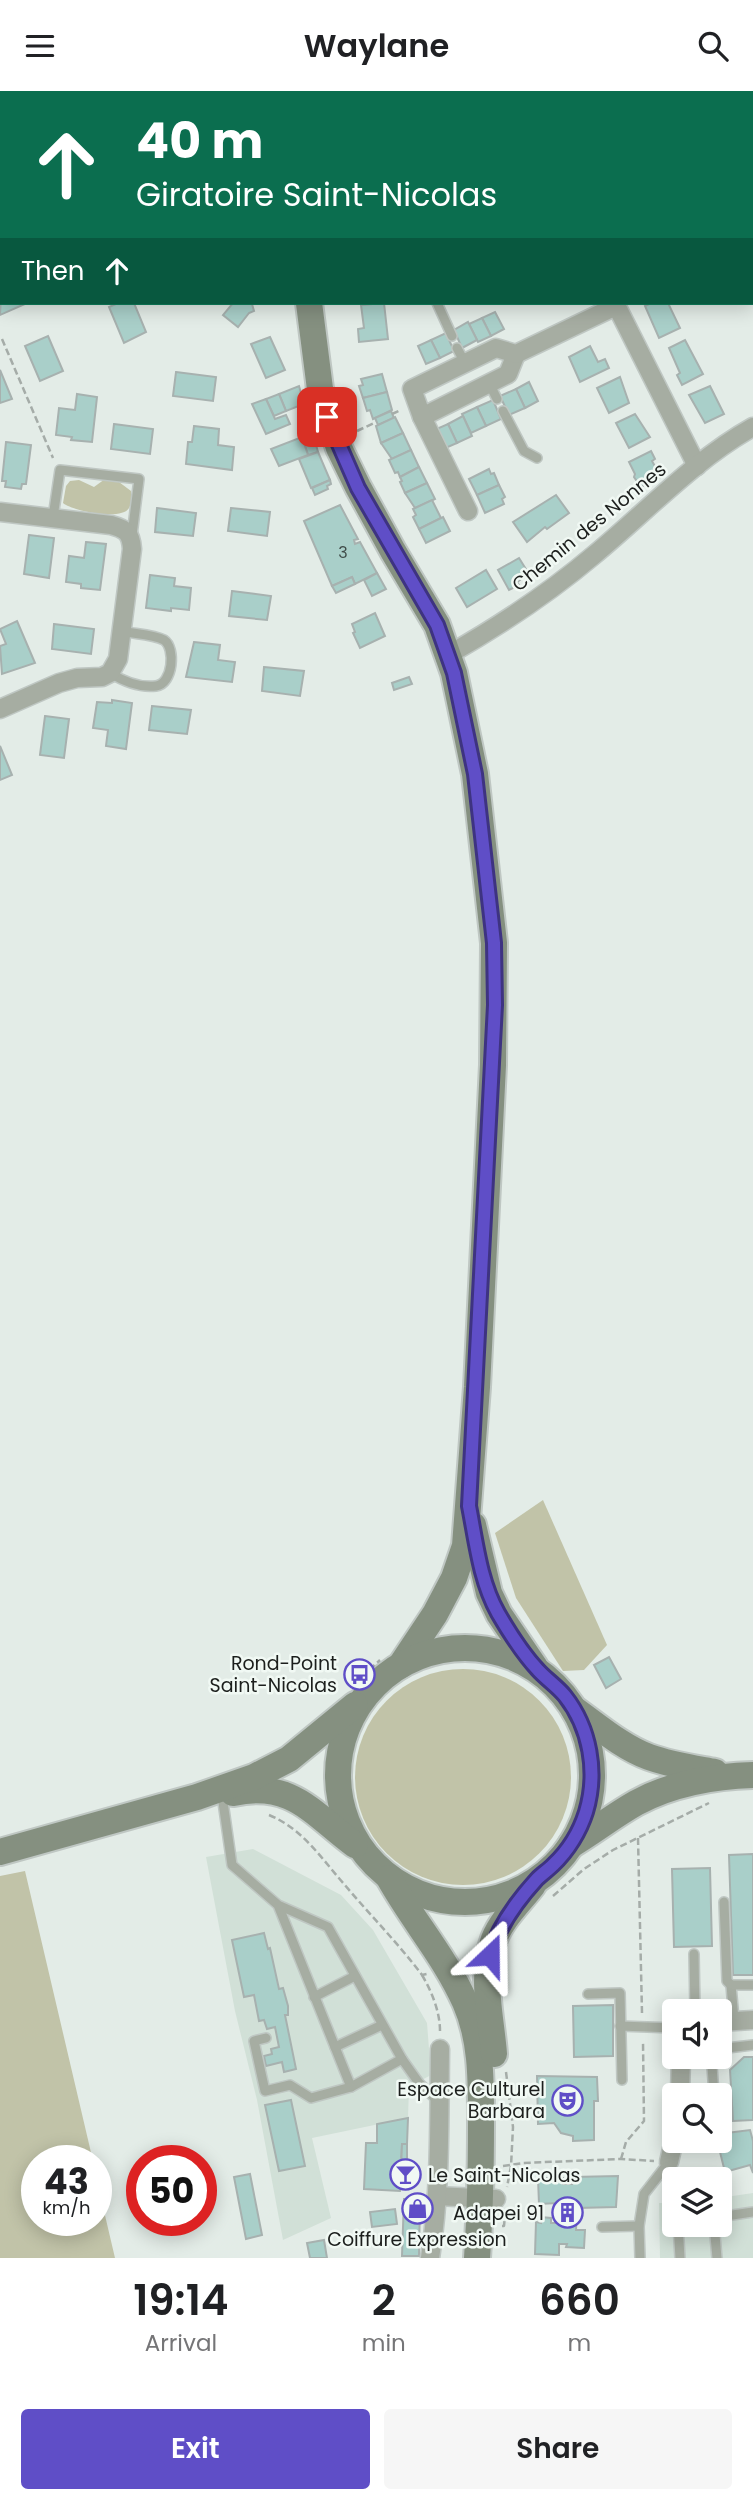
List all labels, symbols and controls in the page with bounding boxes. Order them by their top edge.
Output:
text: Waylane [304,23,449,68]
icon: menu [21,27,59,65]
icon: search [694,27,732,65]
text: 40 m [136,107,263,175]
icon: ahead [21,119,112,210]
text: Giratoire Saint-Nicolas [136,172,497,217]
icon: ahead [98,252,136,290]
text: Then [21,253,84,289]
pin [297,387,357,447]
icon: arrive [308,398,346,436]
street label: Chemin des Nonnes [506,456,672,598]
house number: 3 [338,541,348,564]
place label: Rond-Point Saint-Nicolas [210,1650,337,1699]
bus stop icon: Rond-Point Saint-Nicolas [343,1657,377,1691]
position arrow [453,1918,527,1992]
map controls [662,1999,732,2237]
button: sound [662,1999,732,2069]
place label: Espace Culturel Barbara [397,2076,545,2125]
theatre icon: Espace Culturel Barbara [551,2083,585,2117]
button: search [662,2083,732,2153]
speed limit sign: 50 [126,2145,217,2236]
text: 43 [44,2157,89,2206]
bar icon: Le Saint-Nicolas [388,2158,422,2192]
place label: Le Saint-Nicolas [428,2162,580,2189]
button: layers [662,2167,732,2237]
shop icon: Coiffure Expression [400,2191,434,2225]
text: km/h [43,2195,90,2220]
building icon: Adapei 91 [550,2196,584,2230]
place label: Adapei 91 [453,2200,544,2227]
place label: Coiffure Expression [327,2226,507,2253]
text: 19:14 [133,2271,229,2330]
text: 2 [372,2271,396,2330]
text: 660 [539,2271,620,2330]
text: Arrival [145,2327,217,2359]
text: min [362,2327,406,2359]
text: m [568,2327,591,2359]
button: Exit [21,2409,370,2489]
button: Share [384,2409,732,2489]

